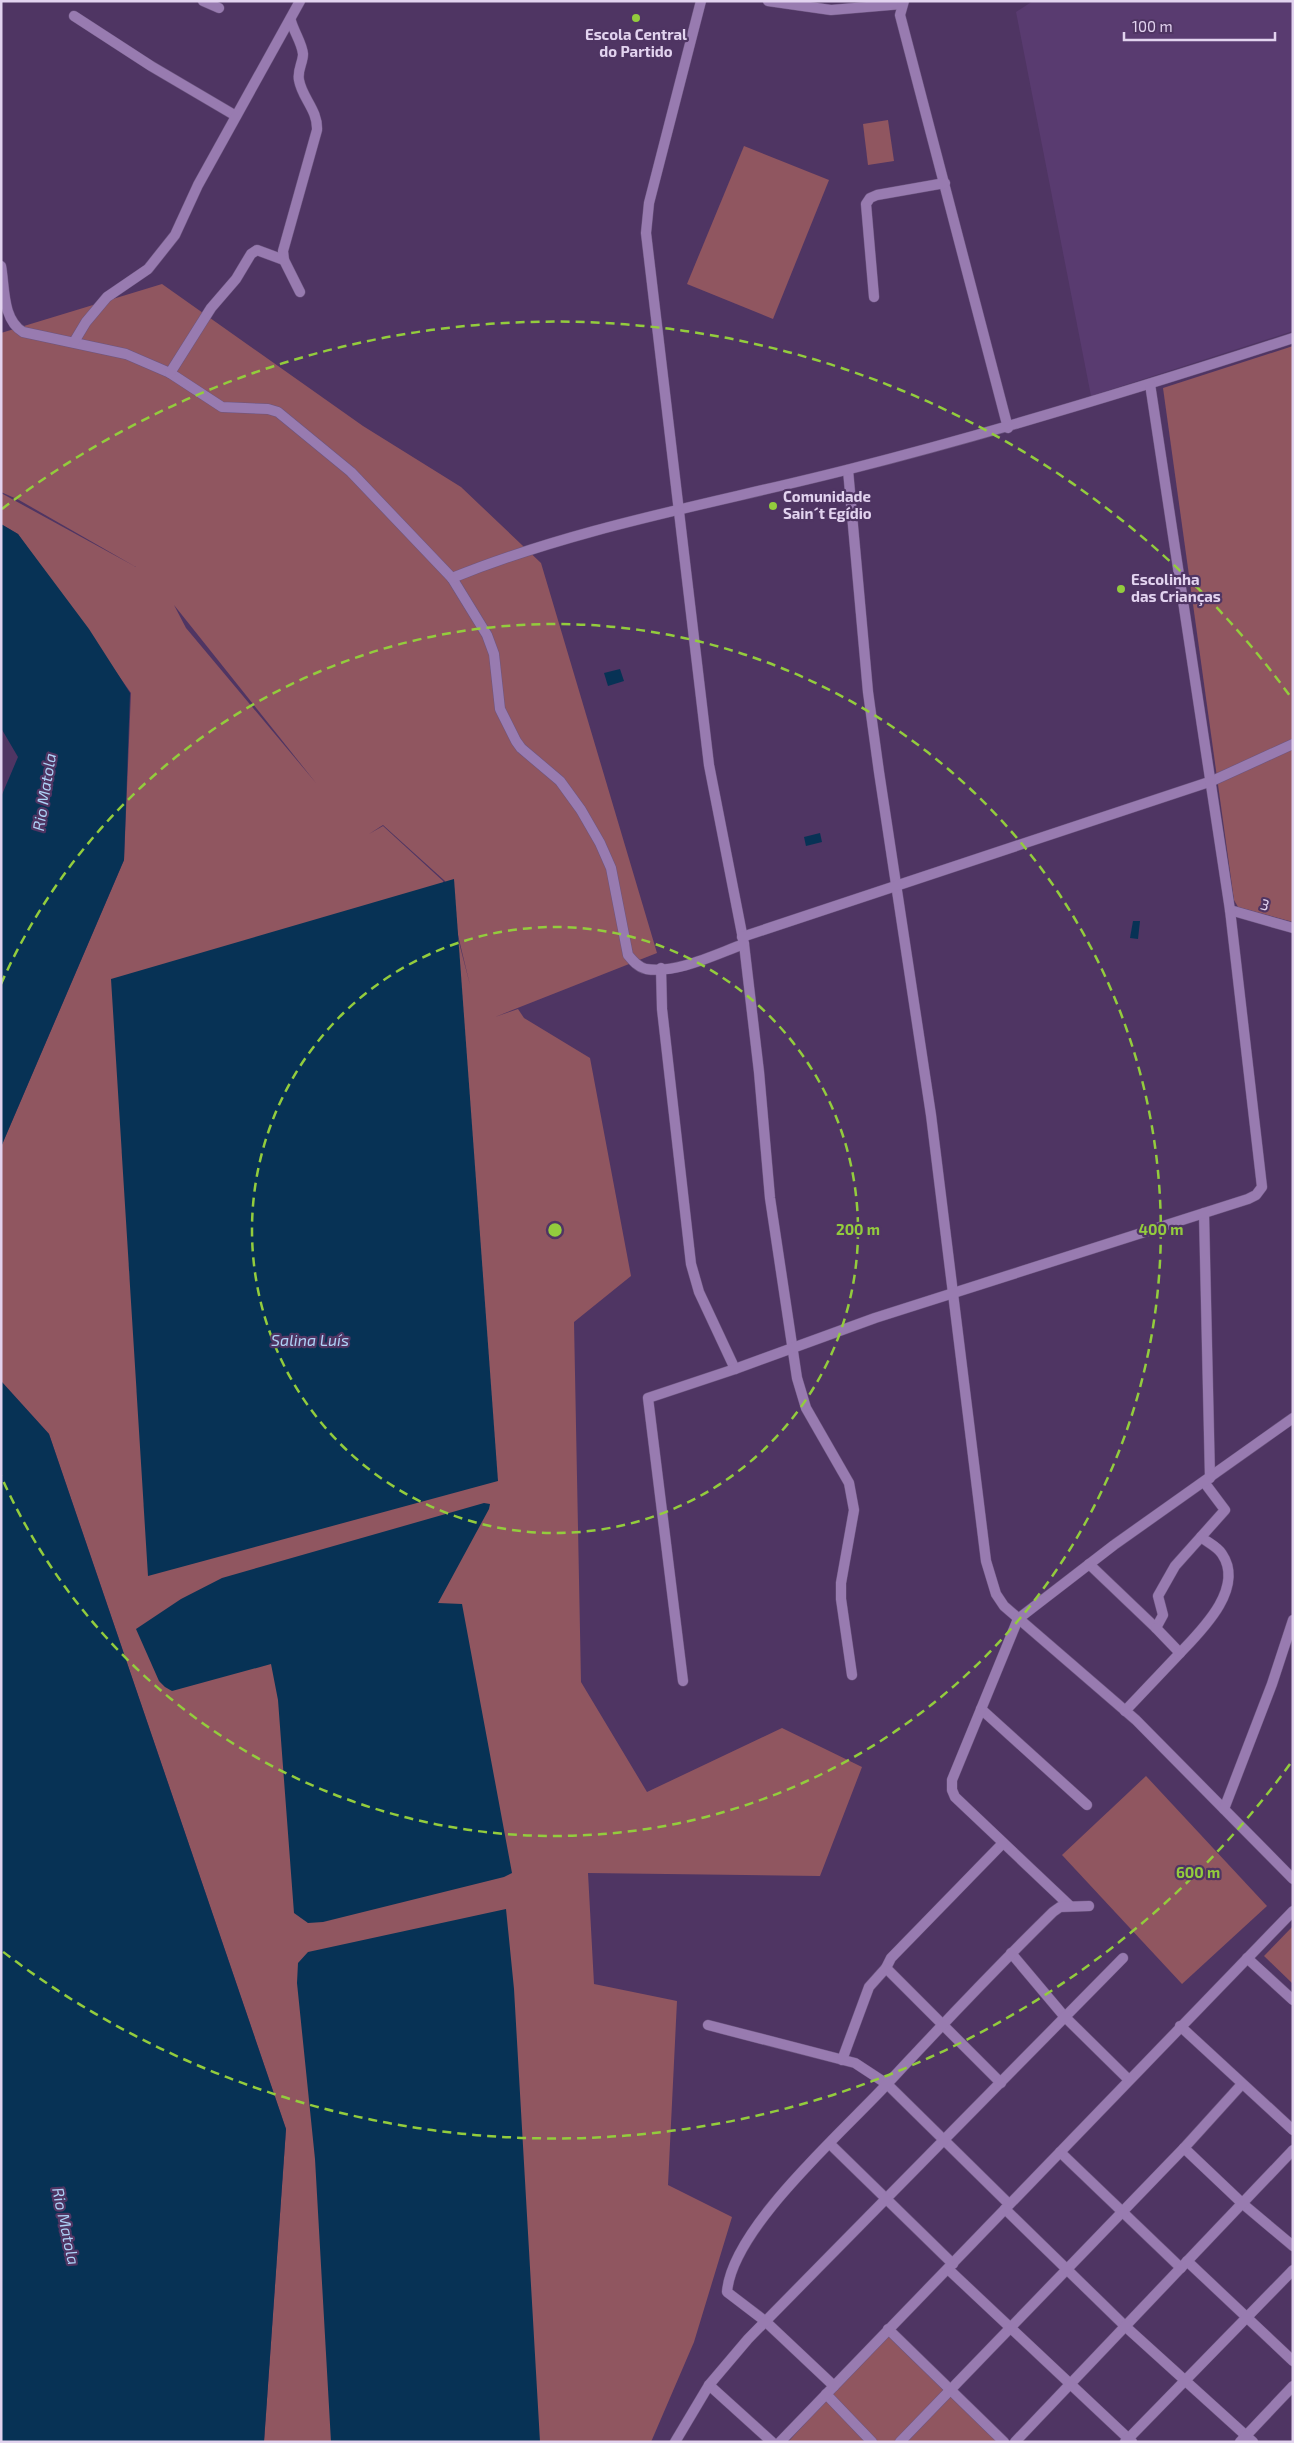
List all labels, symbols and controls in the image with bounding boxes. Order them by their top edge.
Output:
scale bar [1124,10,1275,42]
marker: Escola Central do Partido [630,12,642,24]
text: 100 m [1132,17,1173,35]
place label: Escola Central do Partido [585,25,687,60]
place label: Comunidade Sain´t Egídio [783,487,872,522]
marker: Comunidade Sain´t Egídio [767,500,779,512]
place label: Escolinha das Crianças [1131,570,1221,607]
marker: Escolinha das Crianças [1115,583,1127,595]
water label: Rio Matola [28,752,59,832]
street label: 3 [1259,894,1272,914]
text: 200 m [836,1220,880,1238]
text: 400 m [1139,1220,1183,1238]
centre of rings [546,1221,564,1239]
water label: Salina Luís [271,1330,349,1349]
text: 600 m [1176,1863,1220,1881]
water label: Rio Matola [49,2186,84,2266]

